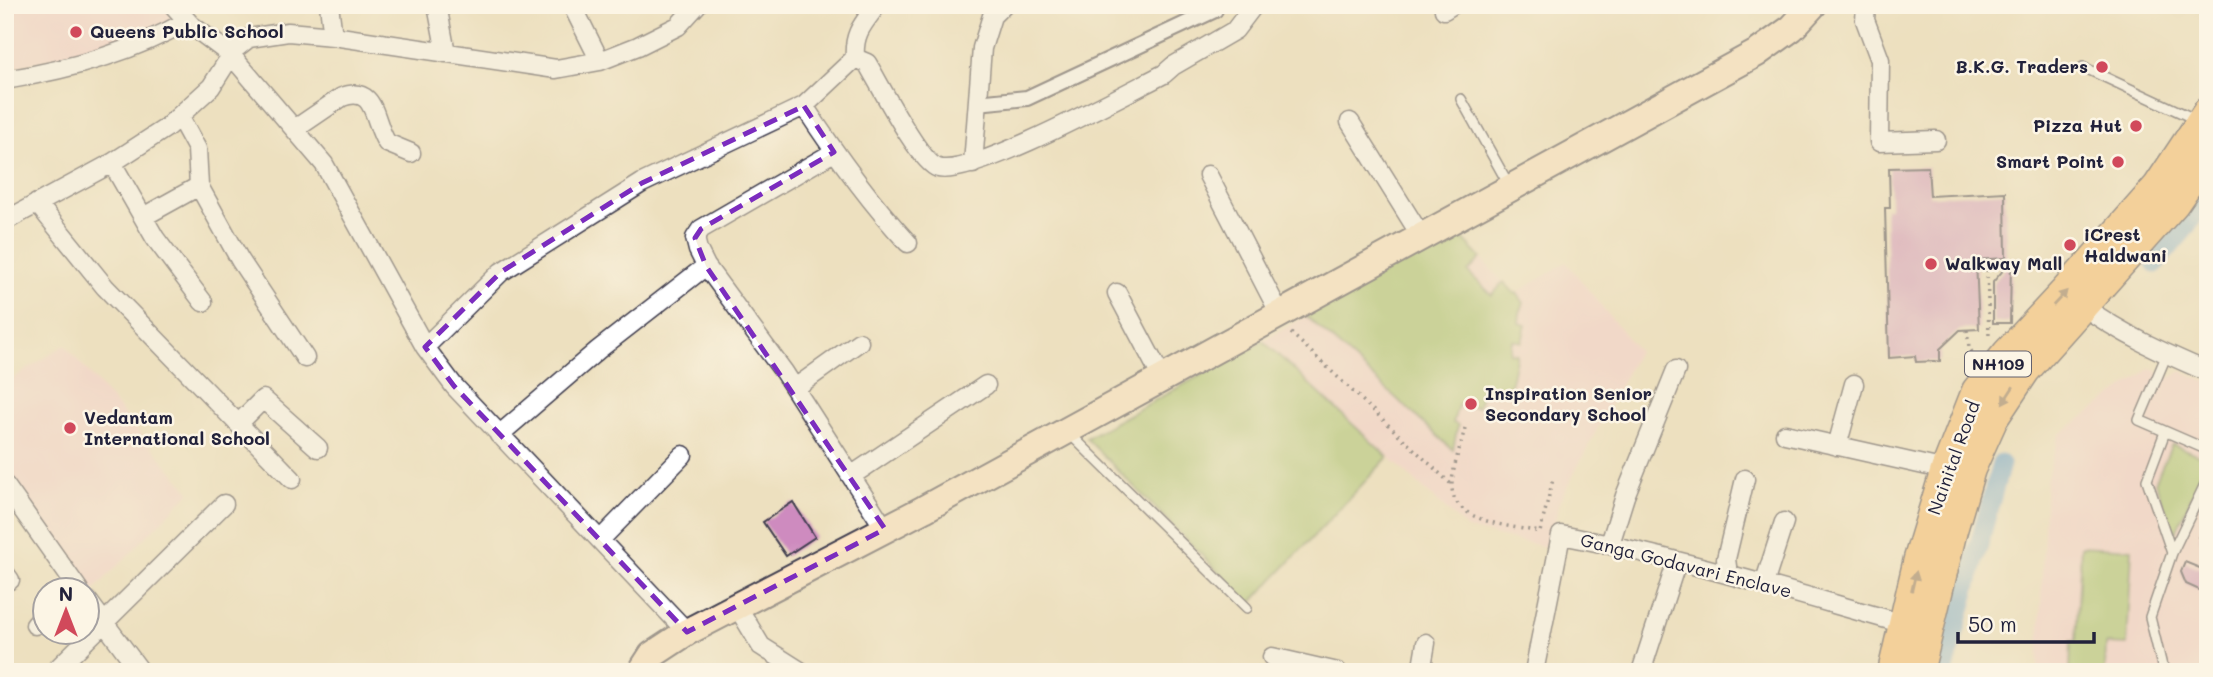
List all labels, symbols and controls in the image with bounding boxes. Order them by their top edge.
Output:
place label: Queens Public School [90,19,284,43]
marker: Queens Public School [68,24,84,40]
place label: B.K.G. Traders [1955,54,2088,78]
marker: B.K.G. Traders [2094,59,2110,75]
place label: Pizza Hut [2033,113,2122,137]
marker: Pizza Hut [2128,118,2144,134]
place label: Smart Point [1996,149,2104,173]
marker: Smart Point [2110,154,2126,170]
place label: iCrest Haldwani [2084,222,2167,267]
marker: iCrest Haldwani [2062,237,2078,253]
place label: Walkway Mall [1945,251,2062,275]
marker: Walkway Mall [1923,256,1939,272]
one-way arrow [2052,289,2068,307]
road number: NH109 [1965,352,2031,376]
place label: Inspiration Senior Secondary School [1485,381,1652,426]
one-way arrow [2001,386,2015,404]
marker: Inspiration Senior Secondary School [1463,396,1479,412]
street label: Nainital Road [1921,397,1985,518]
place label: Vedantam International School [84,405,270,450]
marker: Vedantam International School [62,420,78,436]
street label: Ganga Godavari Enclave [1578,527,1794,603]
one-way arrow [1909,570,1920,592]
north arrow [32,576,102,646]
text: N [59,581,73,606]
scale bar [1958,600,2094,644]
text: 50 m [1968,610,2017,637]

